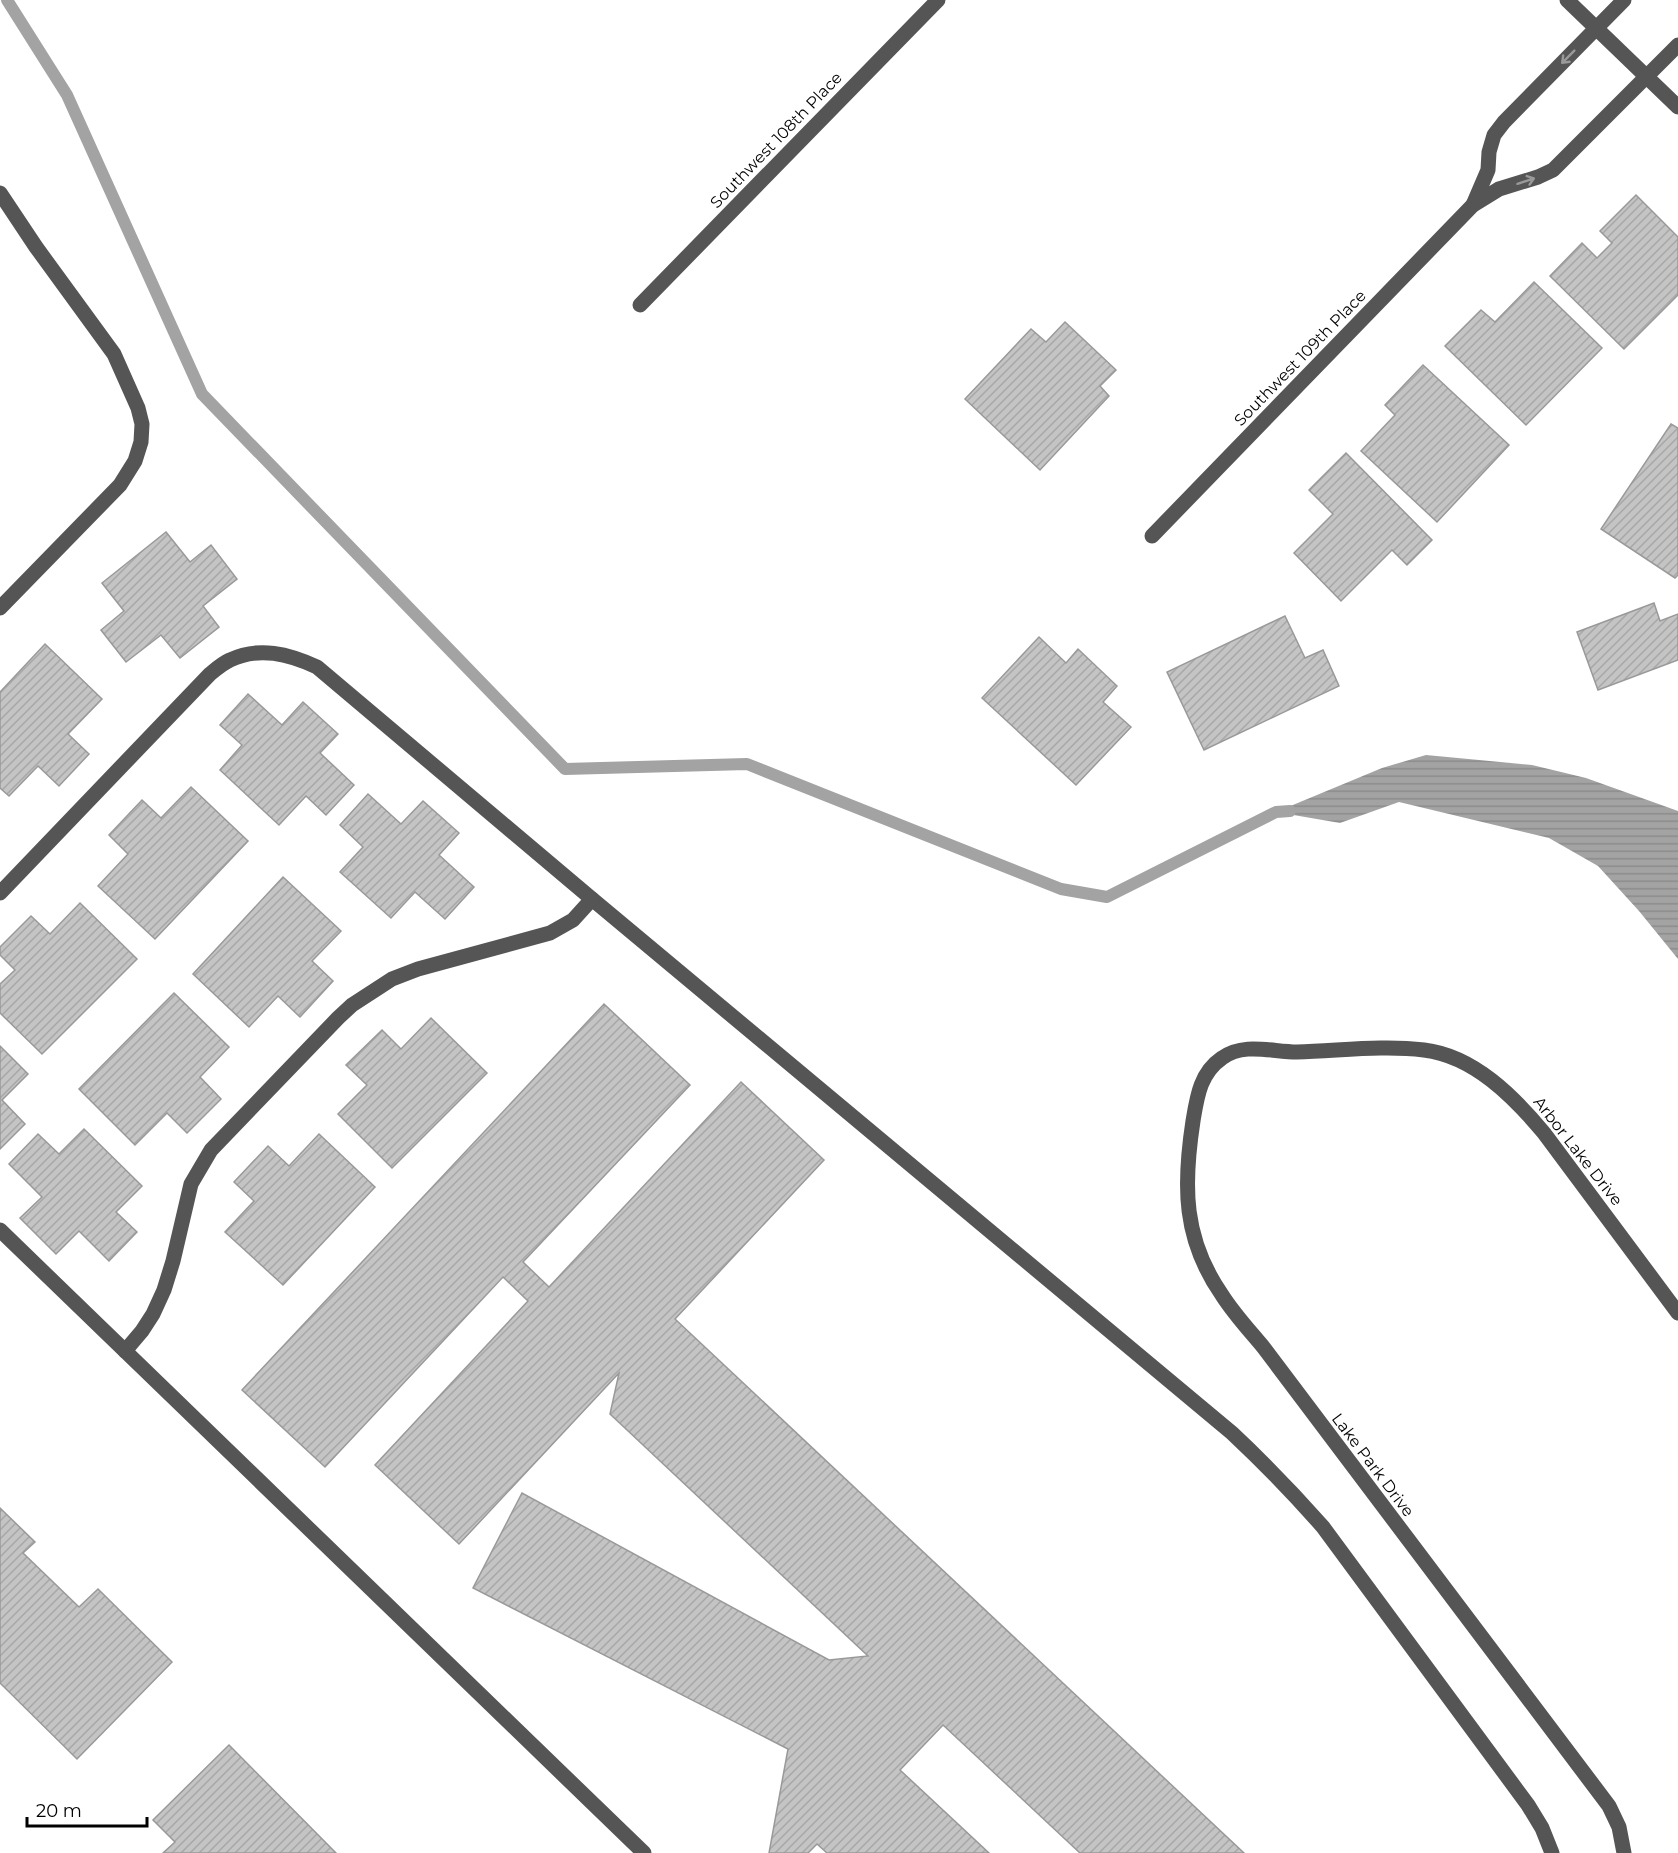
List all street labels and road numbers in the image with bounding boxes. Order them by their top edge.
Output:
street label: Southwest 108th Place [706,68,846,212]
street label: Southwest 109th Place [1230,286,1370,430]
street label: Arbor Lake Drive [1530,1093,1626,1209]
street label: Lake Park Drive [1328,1410,1418,1520]

